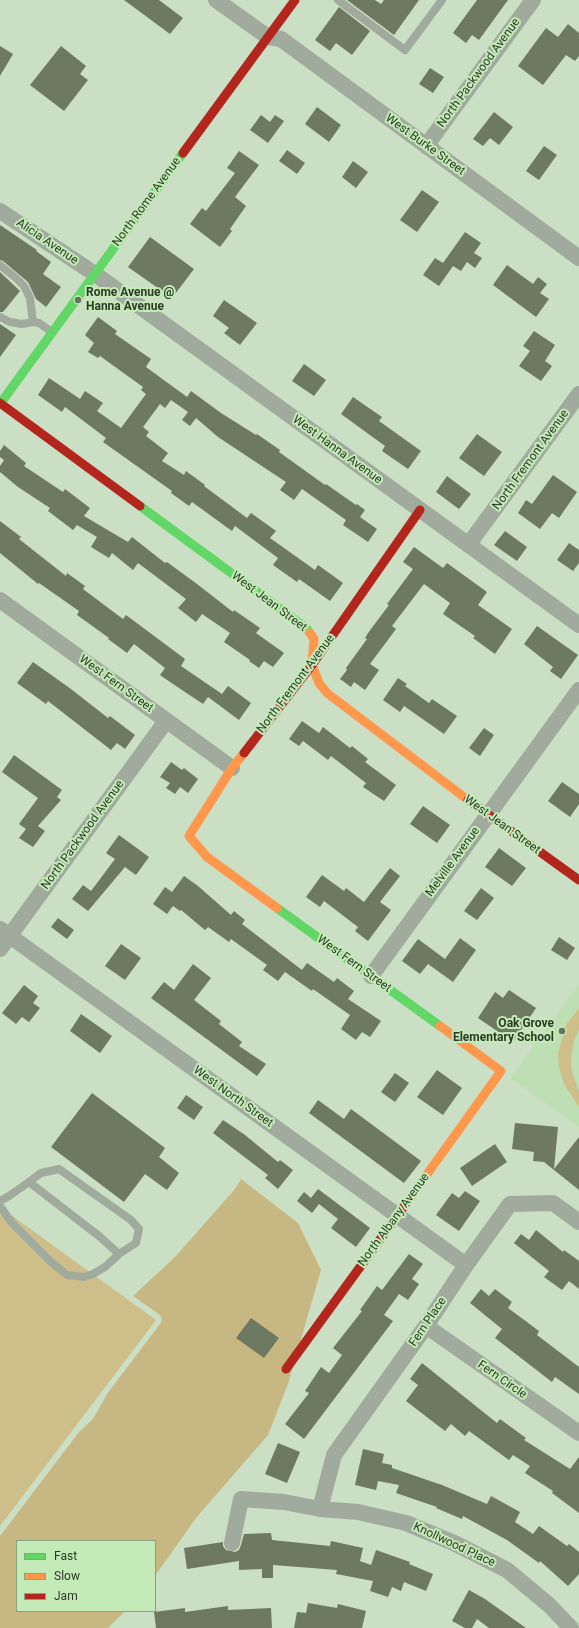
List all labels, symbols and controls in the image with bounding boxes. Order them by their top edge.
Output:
street label: North Packwood Avenue [435,16,523,130]
street label: West Burke Street [382,111,468,179]
street label: North Rome Avenue [110,155,184,249]
street label: Alicia Avenue [13,216,81,268]
place label: Rome Avenue @ Hanna Avenue [86,286,174,314]
marker: Rome Avenue @ Hanna Avenue [73,295,83,305]
street label: North Fremont Avenue [490,407,572,513]
street label: West Hanna Avenue [289,413,385,487]
street label: West Jean Street [228,569,310,635]
street label: North Fremont Avenue [254,632,338,736]
street label: West Fern Street [76,652,156,716]
street label: North Packwood Avenue [39,778,127,892]
street label: West Jean Street [461,793,543,857]
street label: Melville Avenue [423,824,483,900]
street label: West Fern Street [314,932,394,996]
place label: Oak Grove Elementary School [453,1017,554,1045]
marker: Oak Grove Elementary School [557,1026,567,1036]
street label: West North Street [190,1063,276,1131]
street label: North Albany Avenue [355,1171,433,1269]
street label: Fern Place [406,1295,450,1349]
street label: Fern Circle [475,1358,529,1402]
street label: Knollwood Place [411,1520,497,1570]
legend [16,1540,156,1612]
text: Fast [54,1549,77,1563]
text: Slow [54,1569,80,1583]
text: Jam [54,1589,78,1603]

